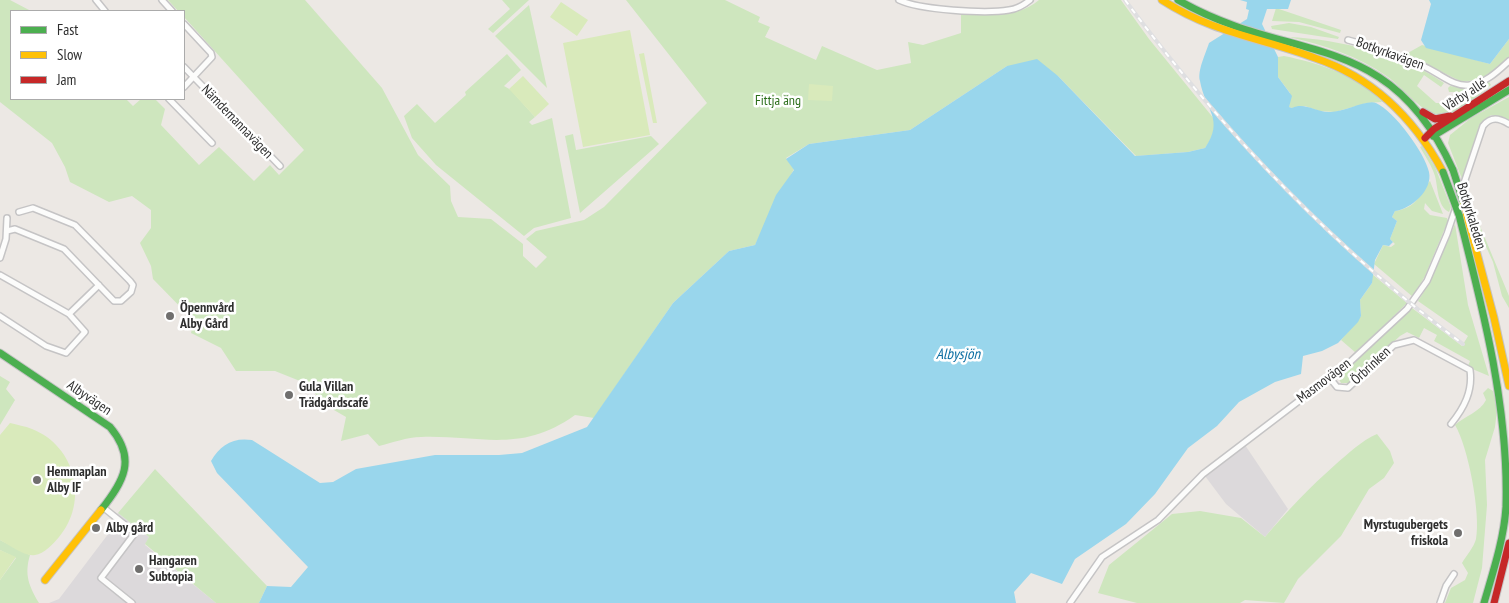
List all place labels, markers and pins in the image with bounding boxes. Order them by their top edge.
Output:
place label: Öpennvård Alby Gård [180,300,234,332]
marker: Öpennvård Alby Gård [164,310,176,322]
place label: Gula Villan Trädgårdscafé [299,379,368,412]
marker: Gula Villan Trädgårdscafé [283,389,295,401]
place label: Hemmaplan Alby IF [47,464,107,497]
marker: Hemmaplan Alby IF [31,474,43,486]
place label: Myrstugubergets friskola [1364,517,1448,550]
place label: Alby gård [106,520,153,536]
marker: Alby gård [90,522,102,534]
marker: Myrstugubergets friskola [1452,527,1464,539]
place label: Hangaren Subtopia [149,553,197,586]
marker: Hangaren Subtopia [133,563,145,575]

